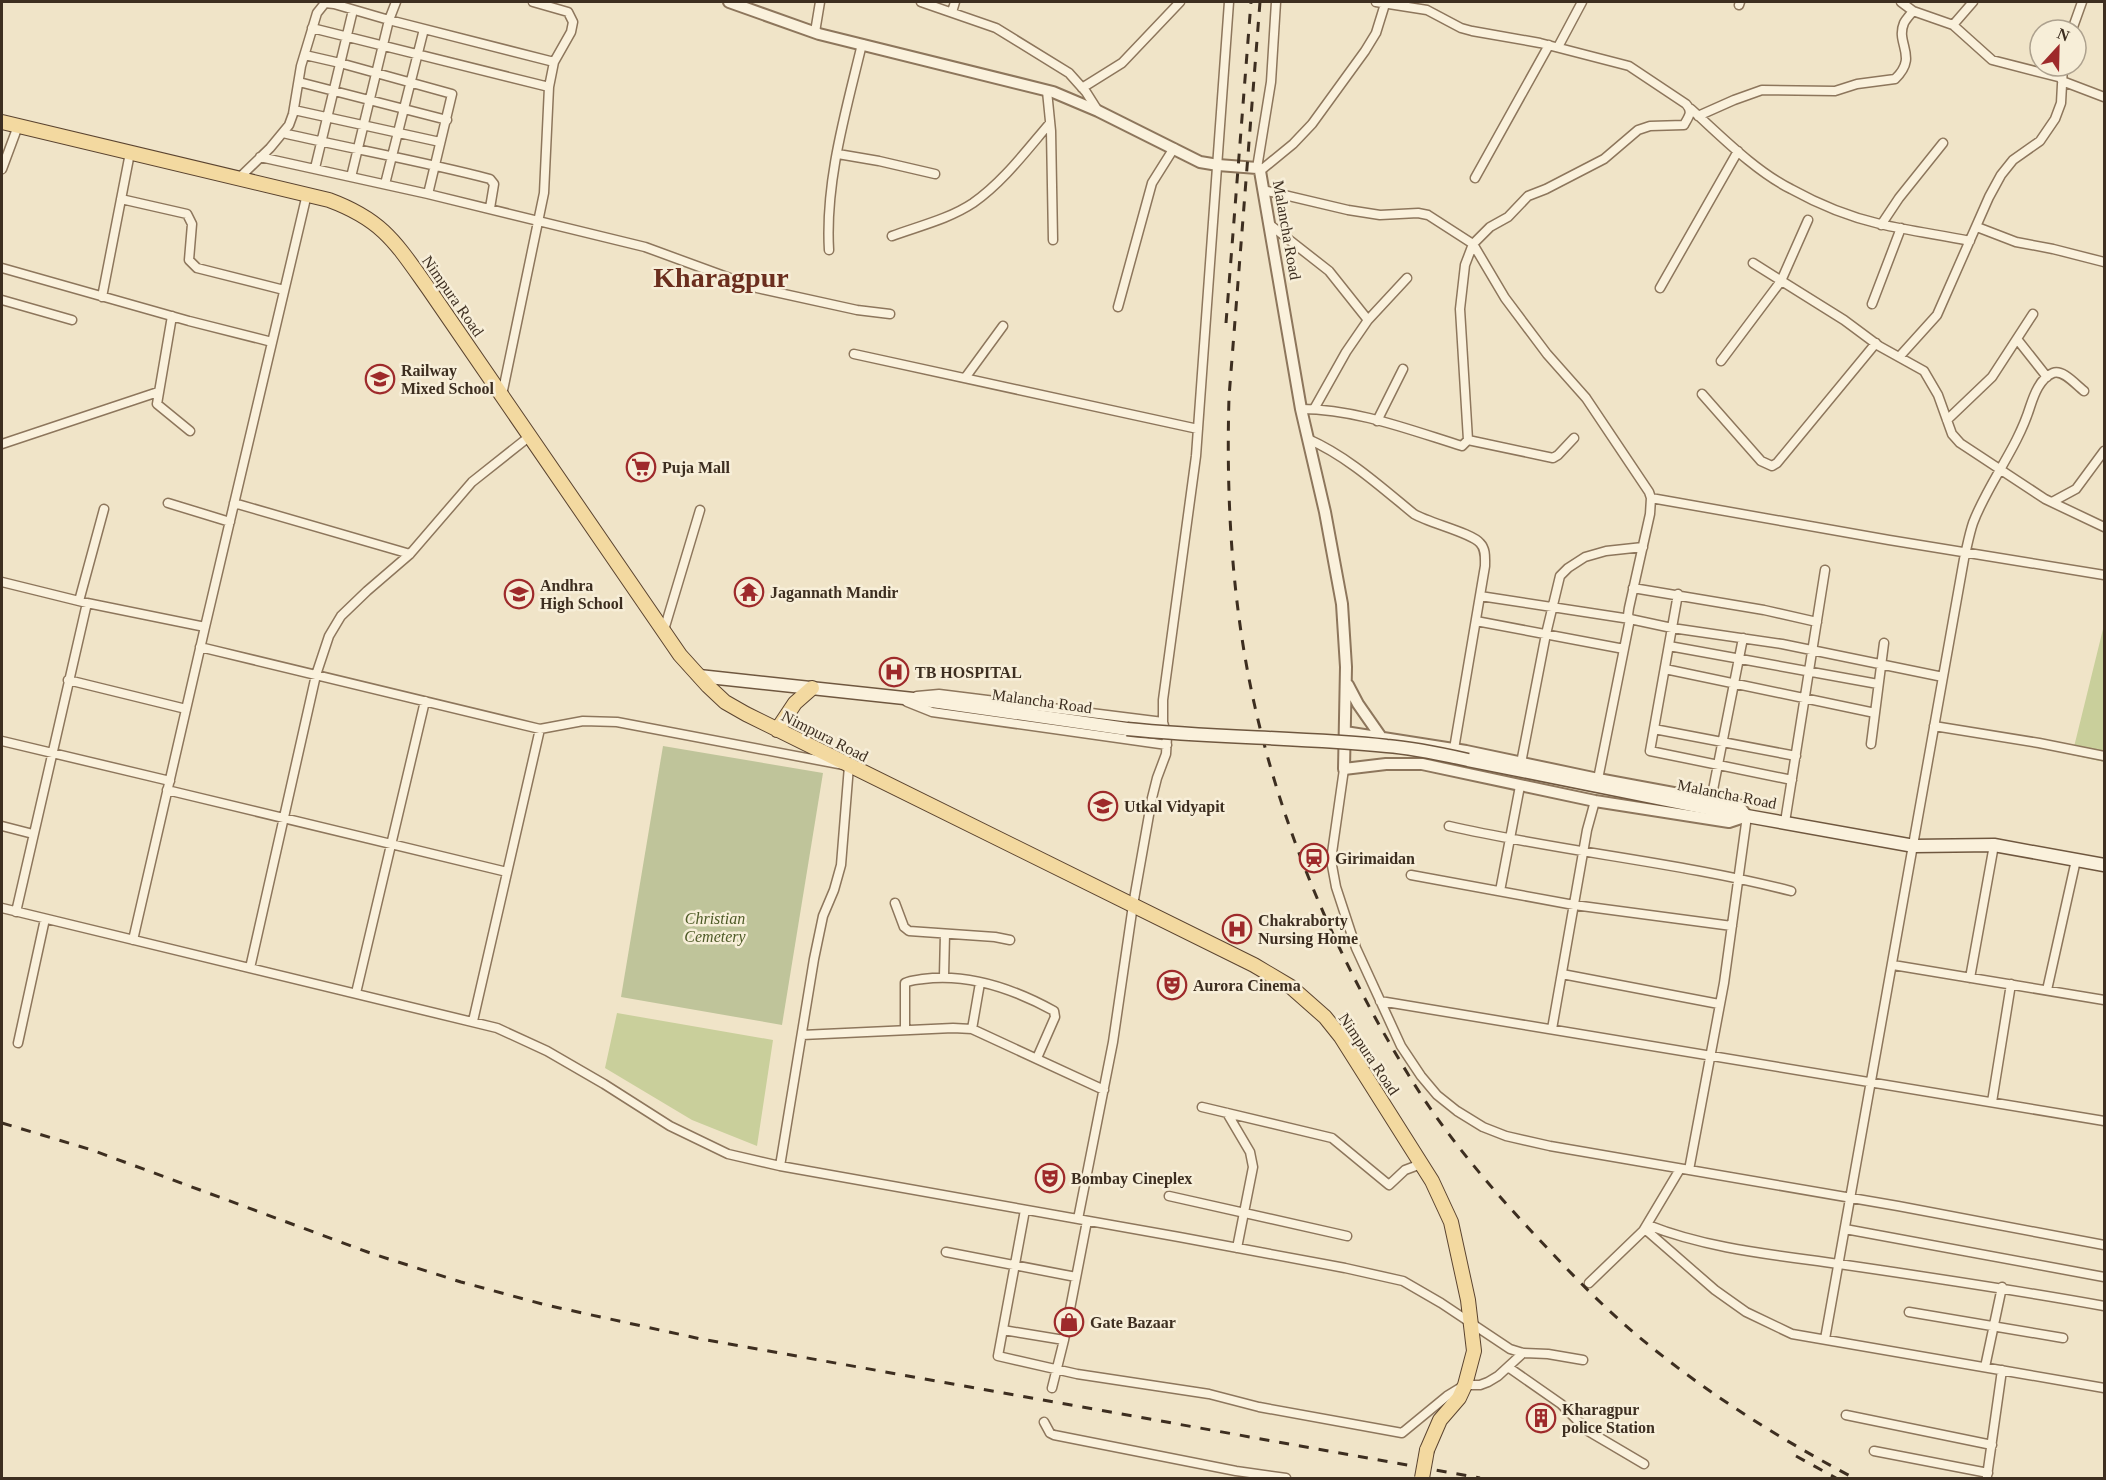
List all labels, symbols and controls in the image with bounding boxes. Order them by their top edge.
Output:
north arrow [2028,18,2088,78]
text: N [2055,25,2072,45]
street label: Malancha Road [1270,179,1304,281]
street label: Nimpura Road [418,252,487,340]
district label: Kharagpur [653,262,789,293]
place label: Railway Mixed School [401,362,494,397]
school or university icon: Railway Mixed School [364,363,396,395]
supermarket icon: Puja Mall [625,451,657,483]
place label: Puja Mall [662,459,731,477]
temple icon: Jagannath Mandir [733,576,765,608]
place label: Andhra High School [540,577,624,613]
school or university icon: Andhra High School [503,578,535,610]
place label: Jagannath Mandir [770,584,898,602]
hospital icon: TB HOSPITAL [878,656,910,688]
place label: TB HOSPITAL [915,664,1022,681]
street label: Malancha Road [991,686,1093,716]
street label: Nimpura Road [779,707,871,766]
street label: Malancha Road [1676,776,1778,812]
school or university icon: Utkal Vidyapit [1087,790,1119,822]
place label: Utkal Vidyapit [1124,798,1226,816]
station icon: Girimaidan [1298,842,1330,874]
place label: Girimaidan [1335,850,1415,867]
park label: Christian Cemetery [684,910,747,946]
place label: Chakraborty Nursing Home [1258,912,1358,948]
hospital icon: Chakraborty Nursing Home [1221,913,1253,945]
theatre icon: Aurora Cinema [1156,969,1188,1001]
place label: Aurora Cinema [1193,977,1301,994]
street label: Nimpura Road [1335,1010,1403,1099]
theatre icon: Bombay Cineplex [1034,1162,1066,1194]
place label: Bombay Cineplex [1071,1170,1192,1188]
shop icon: Gate Bazaar [1053,1306,1085,1338]
place label: Gate Bazaar [1090,1314,1176,1331]
place label: Kharagpur police Station [1562,1401,1655,1437]
building icon: Kharagpur police Station [1525,1402,1557,1434]

